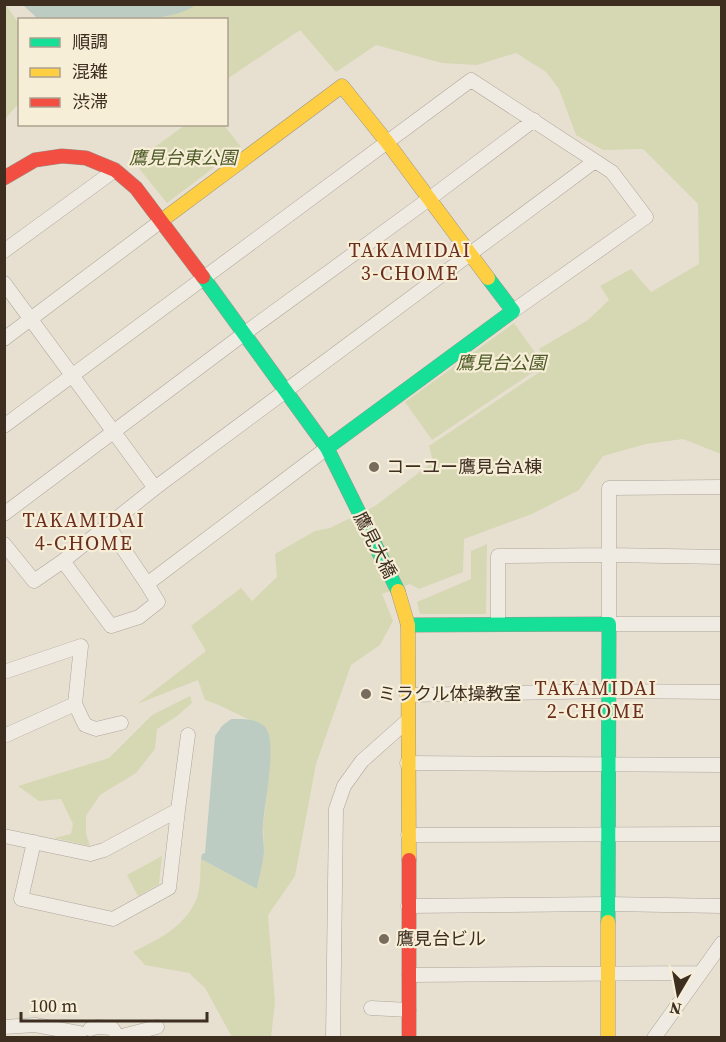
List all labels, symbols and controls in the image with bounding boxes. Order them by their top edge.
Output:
legend [18,18,228,126]
text: 順調 [72,29,108,54]
text: 混雑 [72,59,108,84]
text: 渋滞 [72,89,108,114]
park label: 鷹見台東公園 [129,145,240,170]
district label: TAKAMIDAI 3-CHOME [349,236,471,287]
park label: 鷹見台公園 [456,350,549,375]
place label: コーユー鷹見台A棟 [386,454,542,479]
marker: コーユー鷹見台A棟 [367,460,381,474]
district label: TAKAMIDAI 4-CHOME [23,506,145,557]
street label: 鷹見大橋 [348,507,403,583]
district label: TAKAMIDAI 2-CHOME [535,674,657,725]
place label: ミラクル体操教室 [378,681,521,706]
marker: ミラクル体操教室 [359,687,373,701]
place label: 鷹見台ビル [396,926,486,951]
marker: 鷹見台ビル [377,932,391,946]
north arrow [648,964,708,1024]
scale bar [21,985,207,1023]
text: 100 m [30,993,77,1018]
text: N [667,997,683,1021]

